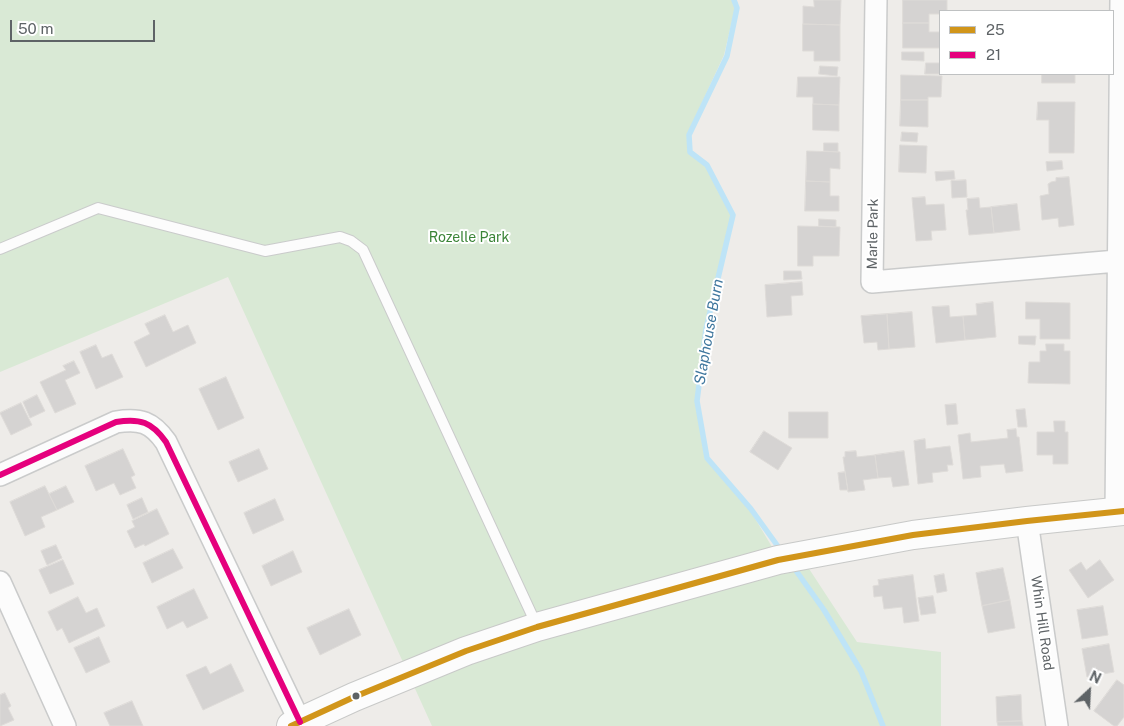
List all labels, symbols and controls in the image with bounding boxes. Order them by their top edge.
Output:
scale bar [12,10,158,42]
legend [939,10,1114,75]
text: 50 m [18,20,53,37]
text: 25 [986,21,1005,38]
text: 21 [986,46,1001,63]
street label: Marle Park [864,199,882,269]
park label: Rozelle Park [429,230,509,246]
water label: Slaphouse Burn [691,278,727,386]
street label: Whin Hill Road [1027,575,1057,671]
north arrow [1064,666,1114,716]
text: N [1087,668,1104,687]
unlabelled marker [351,691,361,701]

